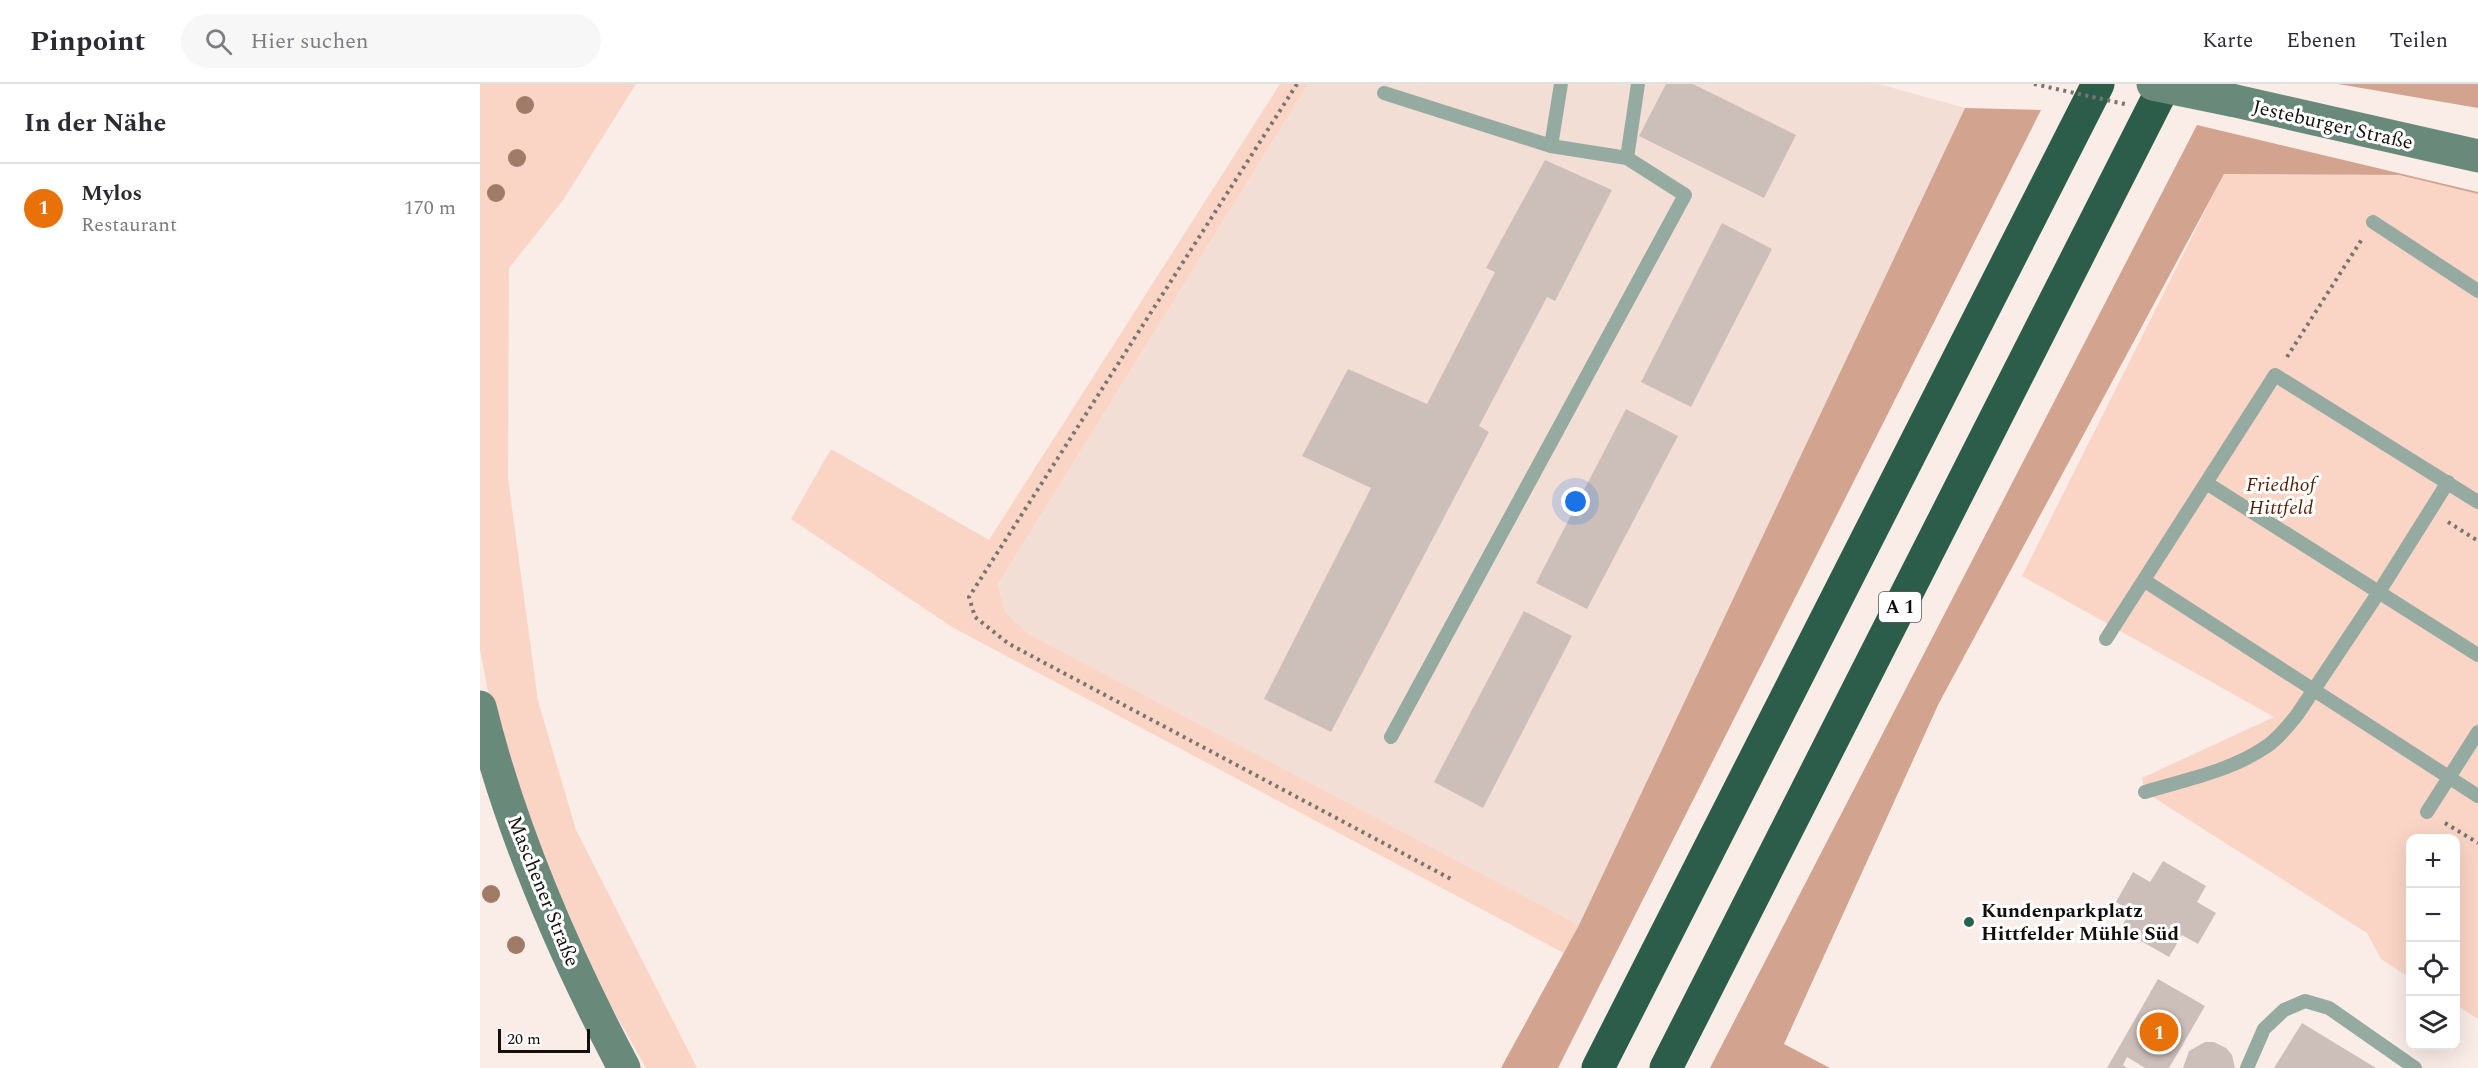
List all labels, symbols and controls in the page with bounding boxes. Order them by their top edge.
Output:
search box [181,14,601,68]
text: Pinpoint [30,20,145,63]
icon: search [202,25,235,58]
text: Hier suchen [250,25,369,58]
text: Karte [2202,25,2253,57]
text: Ebenen [2286,25,2357,57]
text: Teilen [2390,25,2448,57]
street label: Jesteburger Straße [2250,92,2416,158]
text: In der Nähe [24,103,166,143]
text: Mylos [81,177,142,210]
text: 1 [38,193,49,223]
text: 170 m [404,193,456,223]
text: Restaurant [81,210,177,240]
park label: Friedhof Hittfeld [2246,470,2320,523]
your location [1561,487,1590,516]
road number: A 1 [1879,592,1921,622]
street label: Maschener Straße [499,811,587,971]
map controls [2406,834,2460,1050]
button: + [2406,834,2460,888]
button: − [2406,888,2460,942]
place label: Kundenparkplatz Hittfelder Mühle Süd [1981,896,2179,949]
marker: Kundenparkplatz Hittfelder Mühle Süd [1962,915,1976,929]
button: locate [2406,942,2460,996]
button: layers [2406,996,2460,1050]
pin: 1 [2140,1010,2178,1054]
scale bar [498,1026,590,1054]
text: 20 m [507,1027,541,1051]

